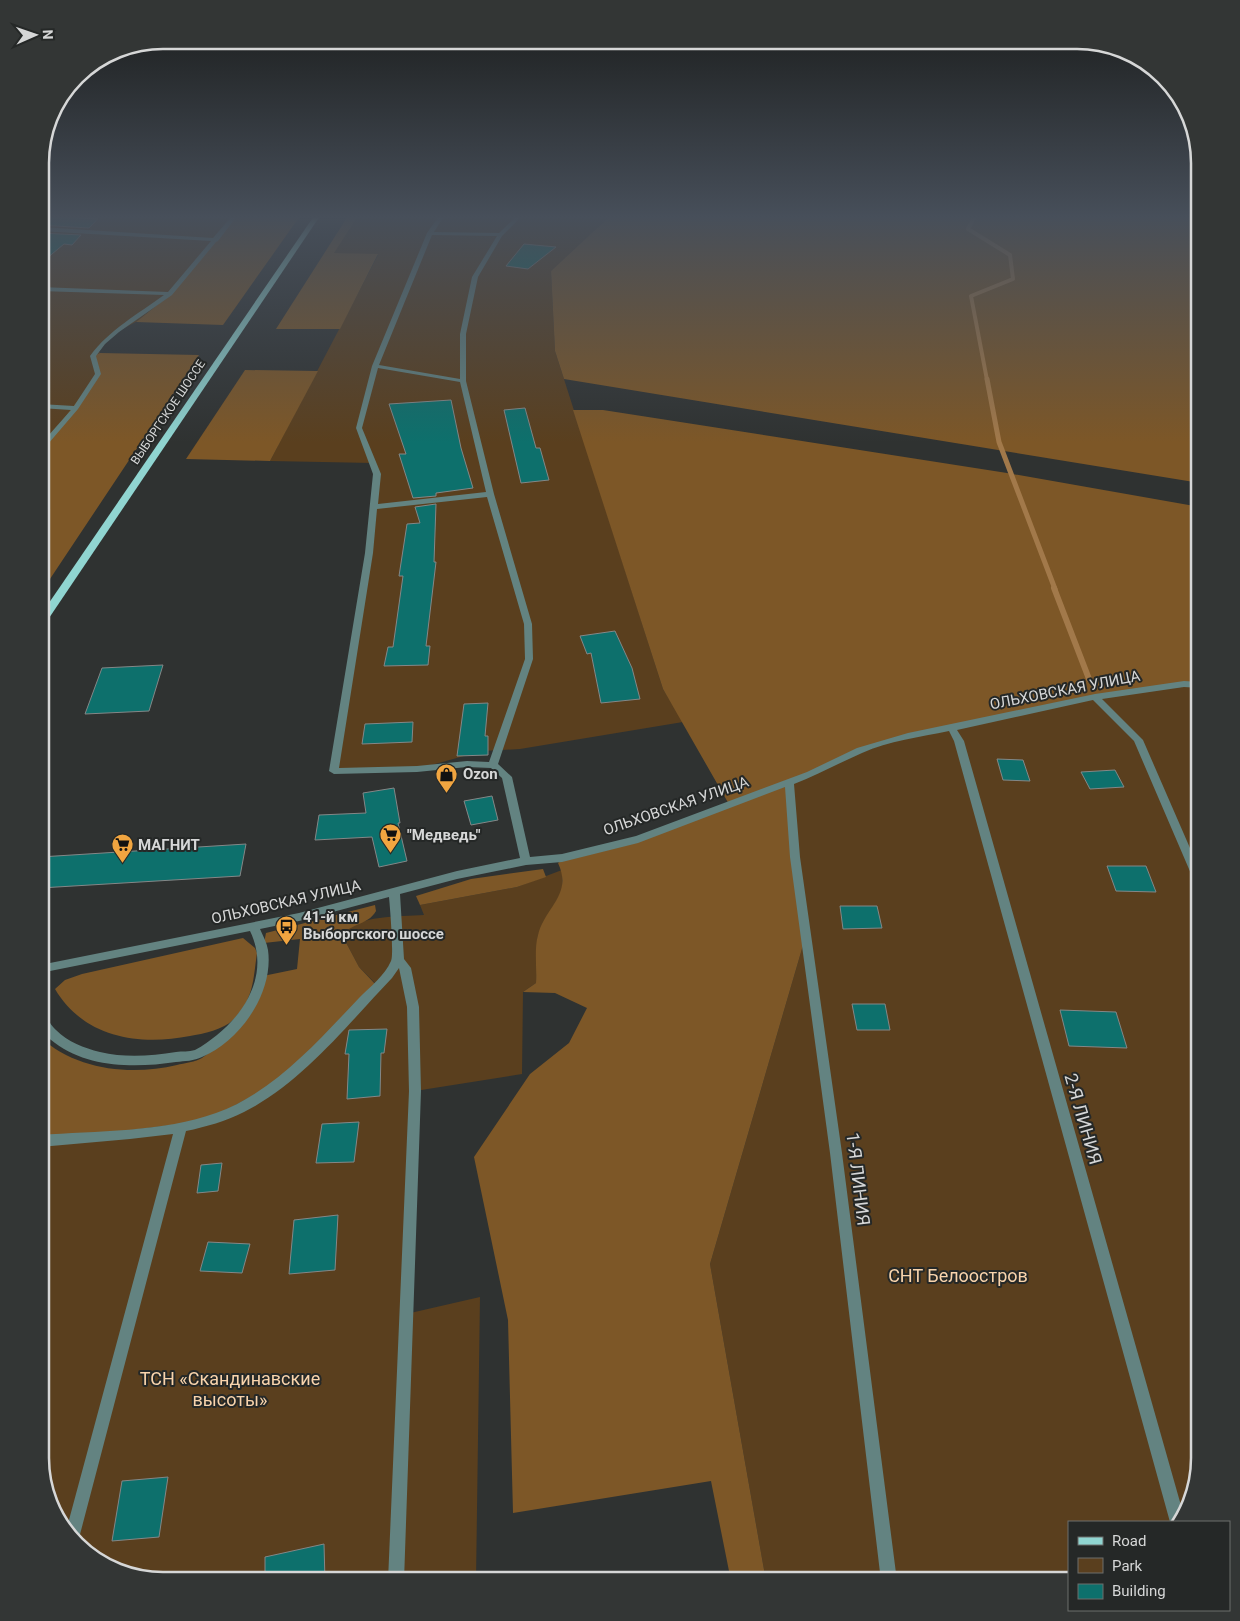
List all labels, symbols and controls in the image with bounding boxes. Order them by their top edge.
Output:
north arrow [10,10,60,60]
text: N [40,29,56,40]
street label: ВЫБОРГСКОЕ ШОССЕ [128,357,208,467]
street label: ОЛЬХОВСКАЯ УЛИЦА [988,667,1142,713]
shop icon: Ozon [435,762,459,793]
place label: Ozon [463,765,498,783]
street label: ОЛЬХОВСКАЯ УЛИЦА [601,773,751,839]
supermarket icon: "Медведь" [379,823,403,854]
place label: "Медведь" [407,826,481,844]
supermarket icon: МАГНИТ [110,833,134,864]
place label: МАГНИТ [138,836,200,854]
street label: ОЛЬХОВСКАЯ УЛИЦА [210,876,363,928]
place label: 41-й км Выборгского шоссе [303,908,444,943]
bus stop icon: 41-й км Выборгского шоссе [275,914,299,945]
street label: 2-Я ЛИНИЯ [1060,1071,1106,1167]
street label: 1-Я ЛИНИЯ [842,1131,875,1227]
park label: СНТ Белоостров [888,1265,1028,1286]
park label: ТСН «Скандинавские высоты» [140,1368,320,1410]
legend [1068,1521,1230,1611]
text: Road [1112,1532,1146,1550]
text: Park [1112,1557,1143,1575]
text: Building [1112,1582,1166,1600]

